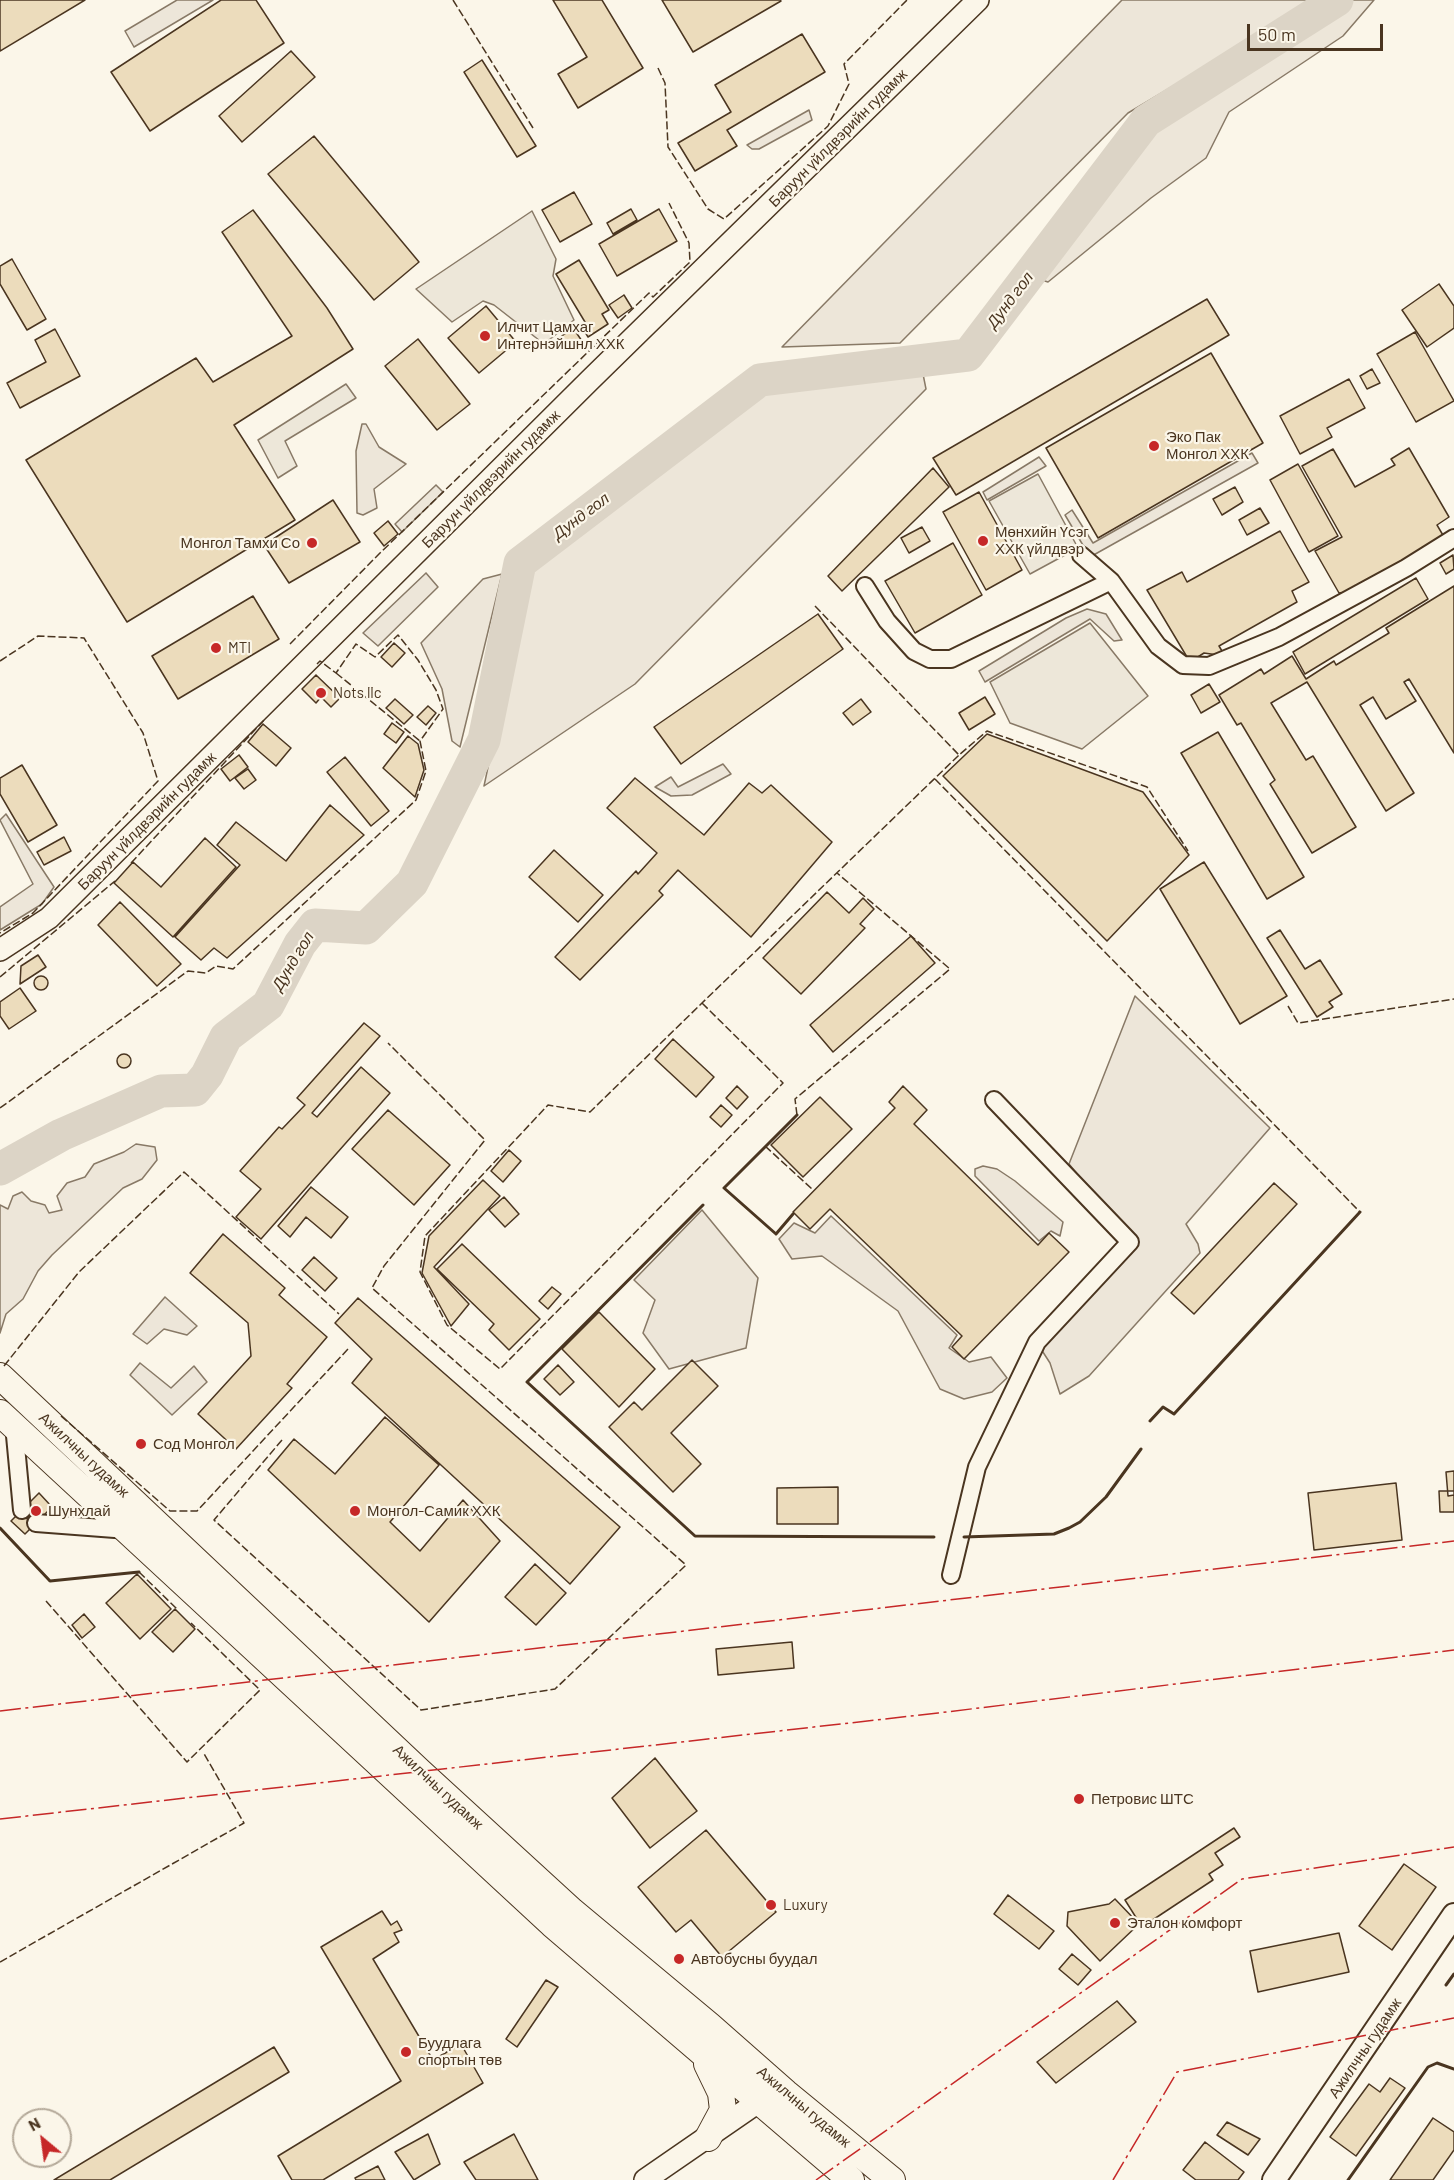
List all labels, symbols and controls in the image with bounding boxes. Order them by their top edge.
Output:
scale bar [1250,12,1386,50]
text: 50 m [1258,23,1296,45]
street label: Баруун үйлдвэрийн гудамж [765,65,911,211]
water label: Дунд гол [983,268,1037,332]
place label: Илчит Цамхаг Интернэйшнл ХХК [497,318,625,353]
marker: Илчит Цамхаг Интернэйшнл ХХК [478,329,492,343]
street label: Баруун үйлдвэрийн гудамж [418,406,564,552]
place label: Эко Пак Монгол ХХК [1166,428,1249,463]
marker: Эко Пак Монгол ХХК [1147,439,1161,453]
water label: Дунд гол [549,489,613,543]
place label: Мөнхийн Үсэг ХХК үйлдвэр [995,523,1089,558]
place label: Монгол Тамхи Со [181,534,300,552]
marker: Мөнхийн Үсэг ХХК үйлдвэр [976,534,990,548]
marker: Монгол Тамхи Со [305,536,319,550]
place label: MTI [228,639,251,657]
marker: MTI [209,641,223,655]
place label: Nots llc [333,684,382,702]
marker: Nots llc [314,686,328,700]
street label: Баруун үйлдвэрийн гудамж [74,748,220,894]
water label: Дунд гол [268,928,318,994]
street label: Ажилчны гудамж [35,1409,133,1501]
place label: Сод Монгол [153,1435,235,1453]
marker: Сод Монгол [134,1437,148,1451]
place label: Шунхлай [48,1502,111,1520]
place label: Монгол-Самик ХХК [367,1502,500,1520]
marker: Шунхлай [29,1504,43,1518]
marker: Монгол-Самик ХХК [348,1504,362,1518]
street label: Ажилчны гудамж [389,1741,487,1833]
place label: Петровис ШТС [1091,1790,1194,1808]
marker: Петровис ШТС [1072,1792,1086,1806]
place label: Luxury [783,1896,828,1914]
marker: Luxury [764,1898,778,1912]
place label: Эталон комфорт [1127,1914,1242,1932]
marker: Эталон комфорт [1108,1916,1122,1930]
place label: Автобусны буудал [691,1950,817,1968]
marker: Автобусны буудал [672,1952,686,1966]
street label: Ажилчны гудамж [1325,1995,1405,2101]
place label: Буудлага спортын төв [418,2034,502,2069]
marker: Буудлага спортын төв [399,2045,413,2059]
street label: Ажилчны гудамж [754,2063,854,2151]
north arrow [12,2108,72,2168]
text: N [25,2113,43,2134]

